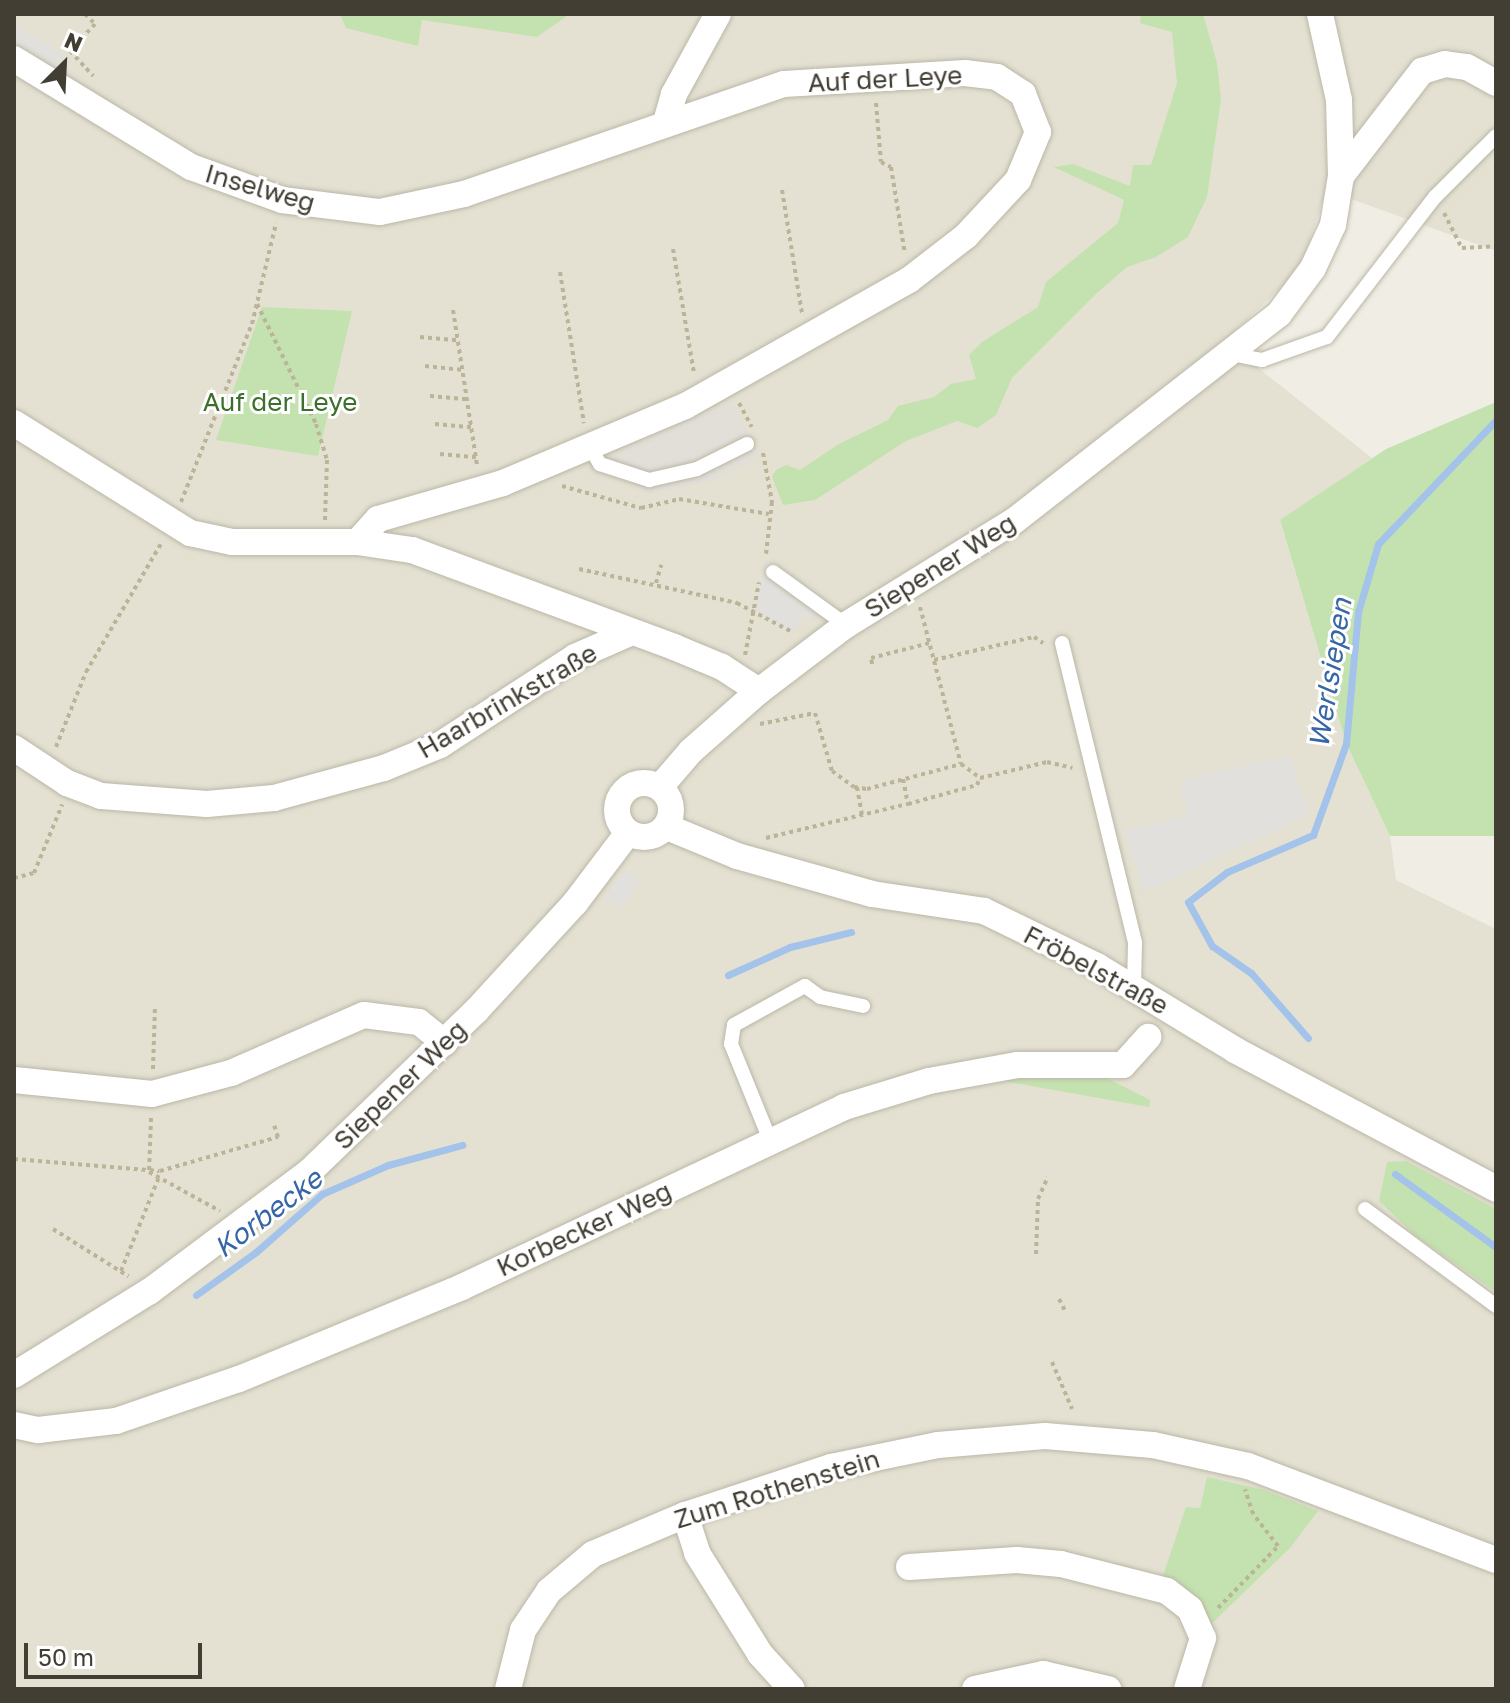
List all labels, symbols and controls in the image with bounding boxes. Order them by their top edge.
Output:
north arrow [24,24,104,104]
text: N [61,26,87,57]
street label: Auf der Leye [807,59,963,99]
street label: Inselweg [201,157,319,219]
park label: Auf der Leye [203,386,357,418]
street label: Siepener Weg [859,507,1021,625]
water label: Werlsiepen [1302,596,1358,750]
street label: Haarbrinkstraße [412,637,602,765]
street label: Fröbelstraße [1018,919,1174,1021]
street label: Siepener Weg [327,1014,473,1156]
water label: Korbecke [207,1161,329,1265]
street label: Korbecker Weg [492,1175,676,1283]
street label: Zum Rothenstein [671,1443,883,1535]
scale bar [28,1627,206,1677]
text: 50 m [38,1642,94,1671]

